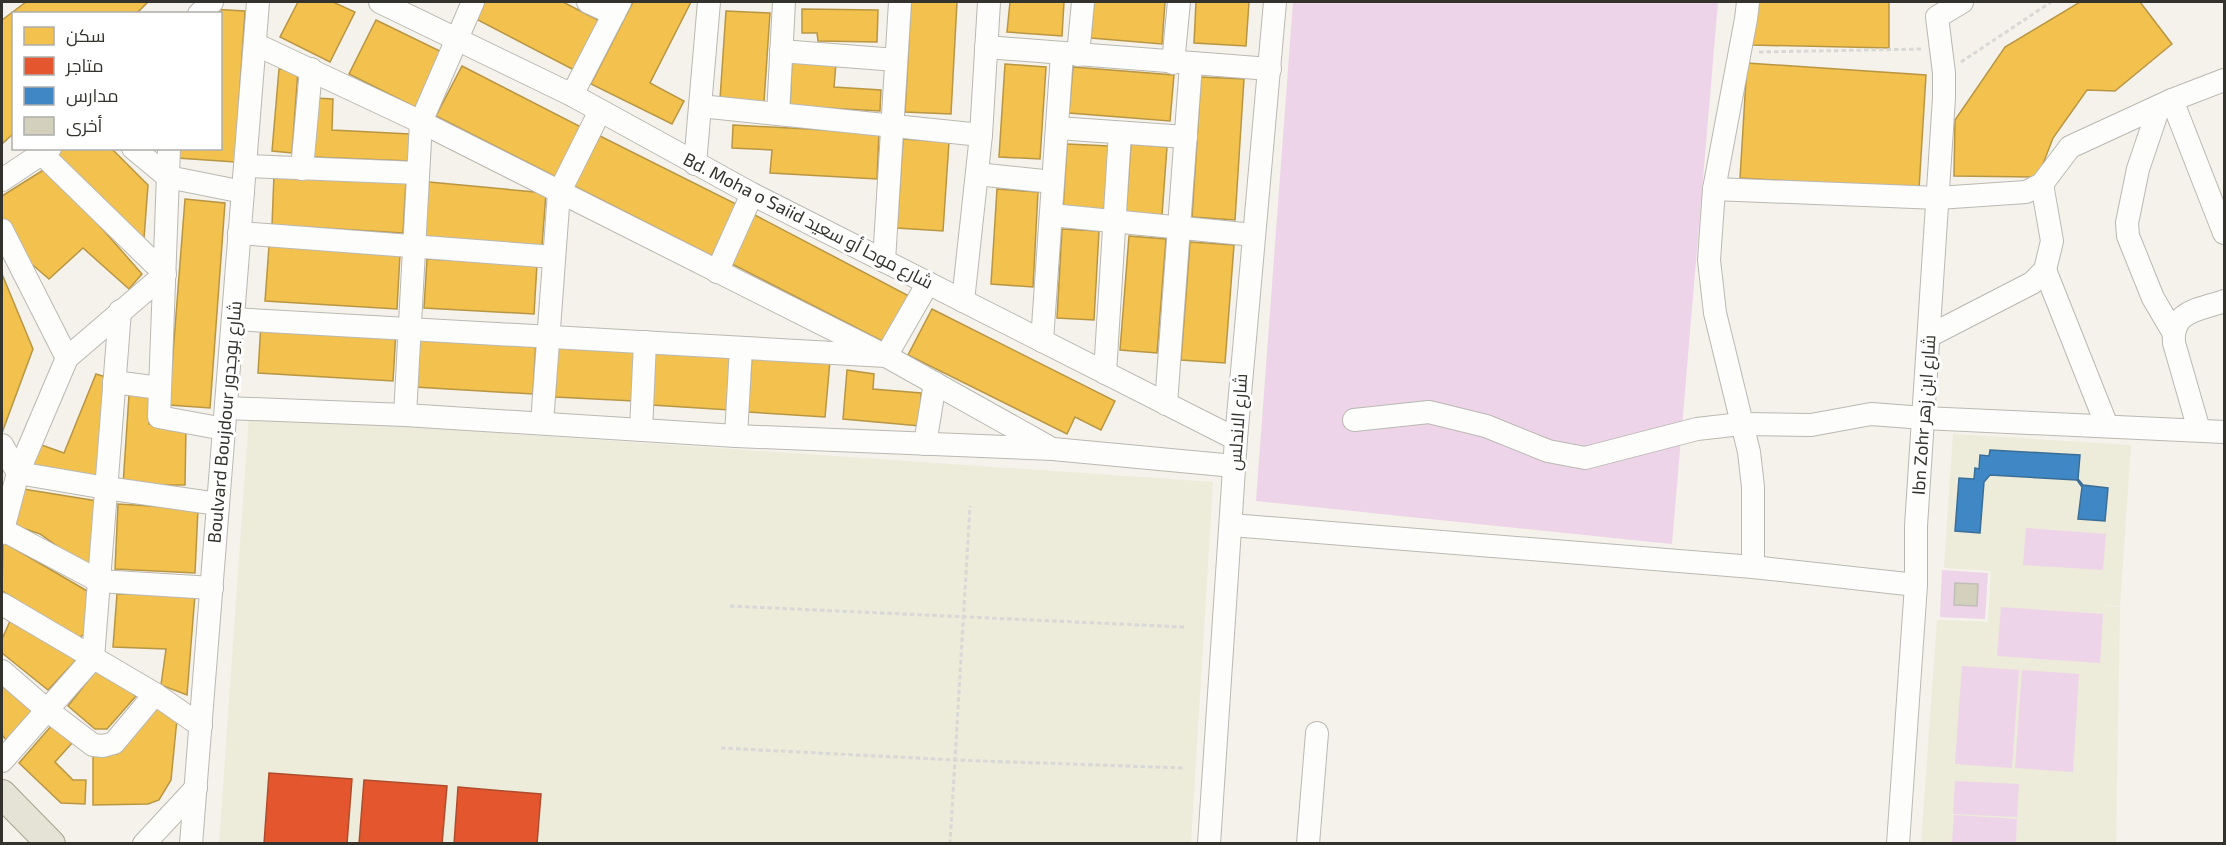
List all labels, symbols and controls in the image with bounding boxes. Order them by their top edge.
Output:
legend [12,12,222,150]
text: سكن [66,24,105,47]
text: متاجر [65,54,104,77]
text: مدارس [66,84,119,107]
text: أخرى [66,114,103,137]
street label: Bd. Moha o Saiid شارع موحا أو سعيد [679,147,937,295]
street label: Boulvard Boujdour شارع بوجدور [202,300,248,544]
street label: Ibn Zohr شارع ابن زهر [1906,334,1942,496]
street label: شارع الاندلس [1223,373,1253,471]

